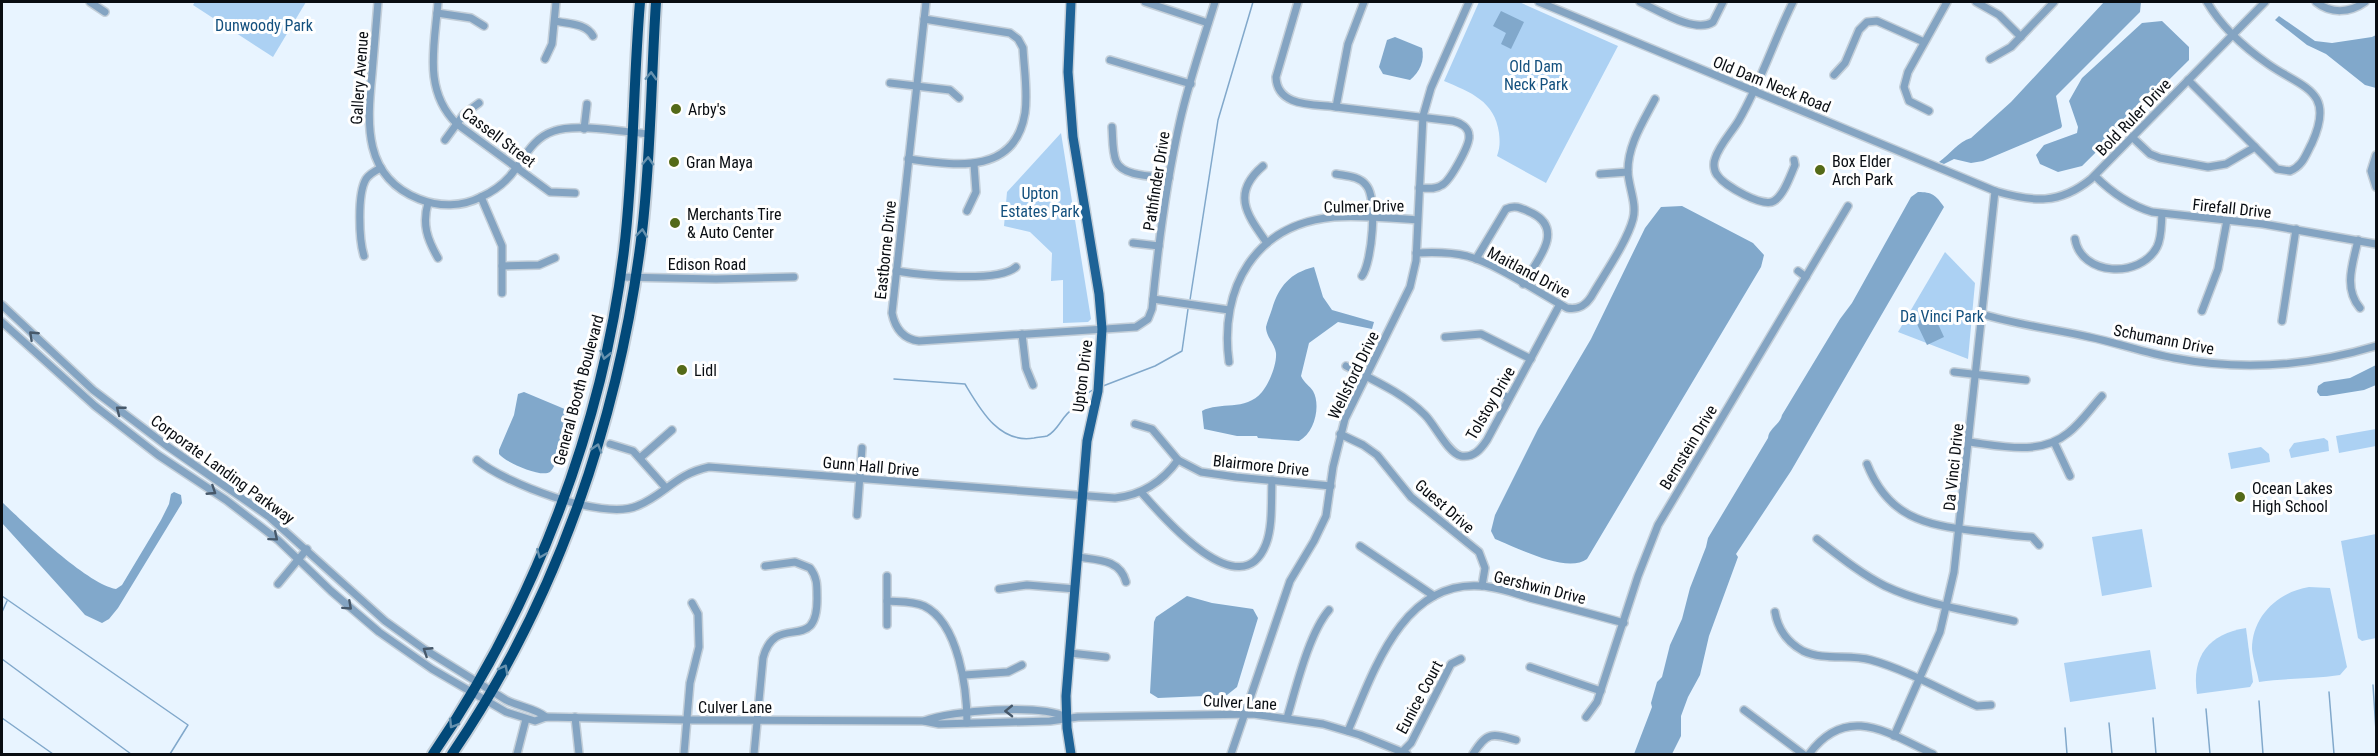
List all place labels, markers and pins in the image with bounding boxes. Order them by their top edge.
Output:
place label: Arby's [688,100,726,119]
marker: Arby's [669,102,683,116]
place label: Box Elder Arch Park [1832,152,1894,189]
place label: Gran Maya [686,153,753,172]
marker: Gran Maya [667,155,681,169]
marker: Box Elder Arch Park [1813,163,1827,177]
place label: Merchants Tire & Auto Center [687,205,781,242]
marker: Merchants Tire & Auto Center [668,216,682,230]
place label: Lidl [694,361,717,380]
marker: Lidl [675,363,689,377]
place label: Ocean Lakes High School [2252,479,2333,516]
marker: Ocean Lakes High School [2233,490,2247,504]

